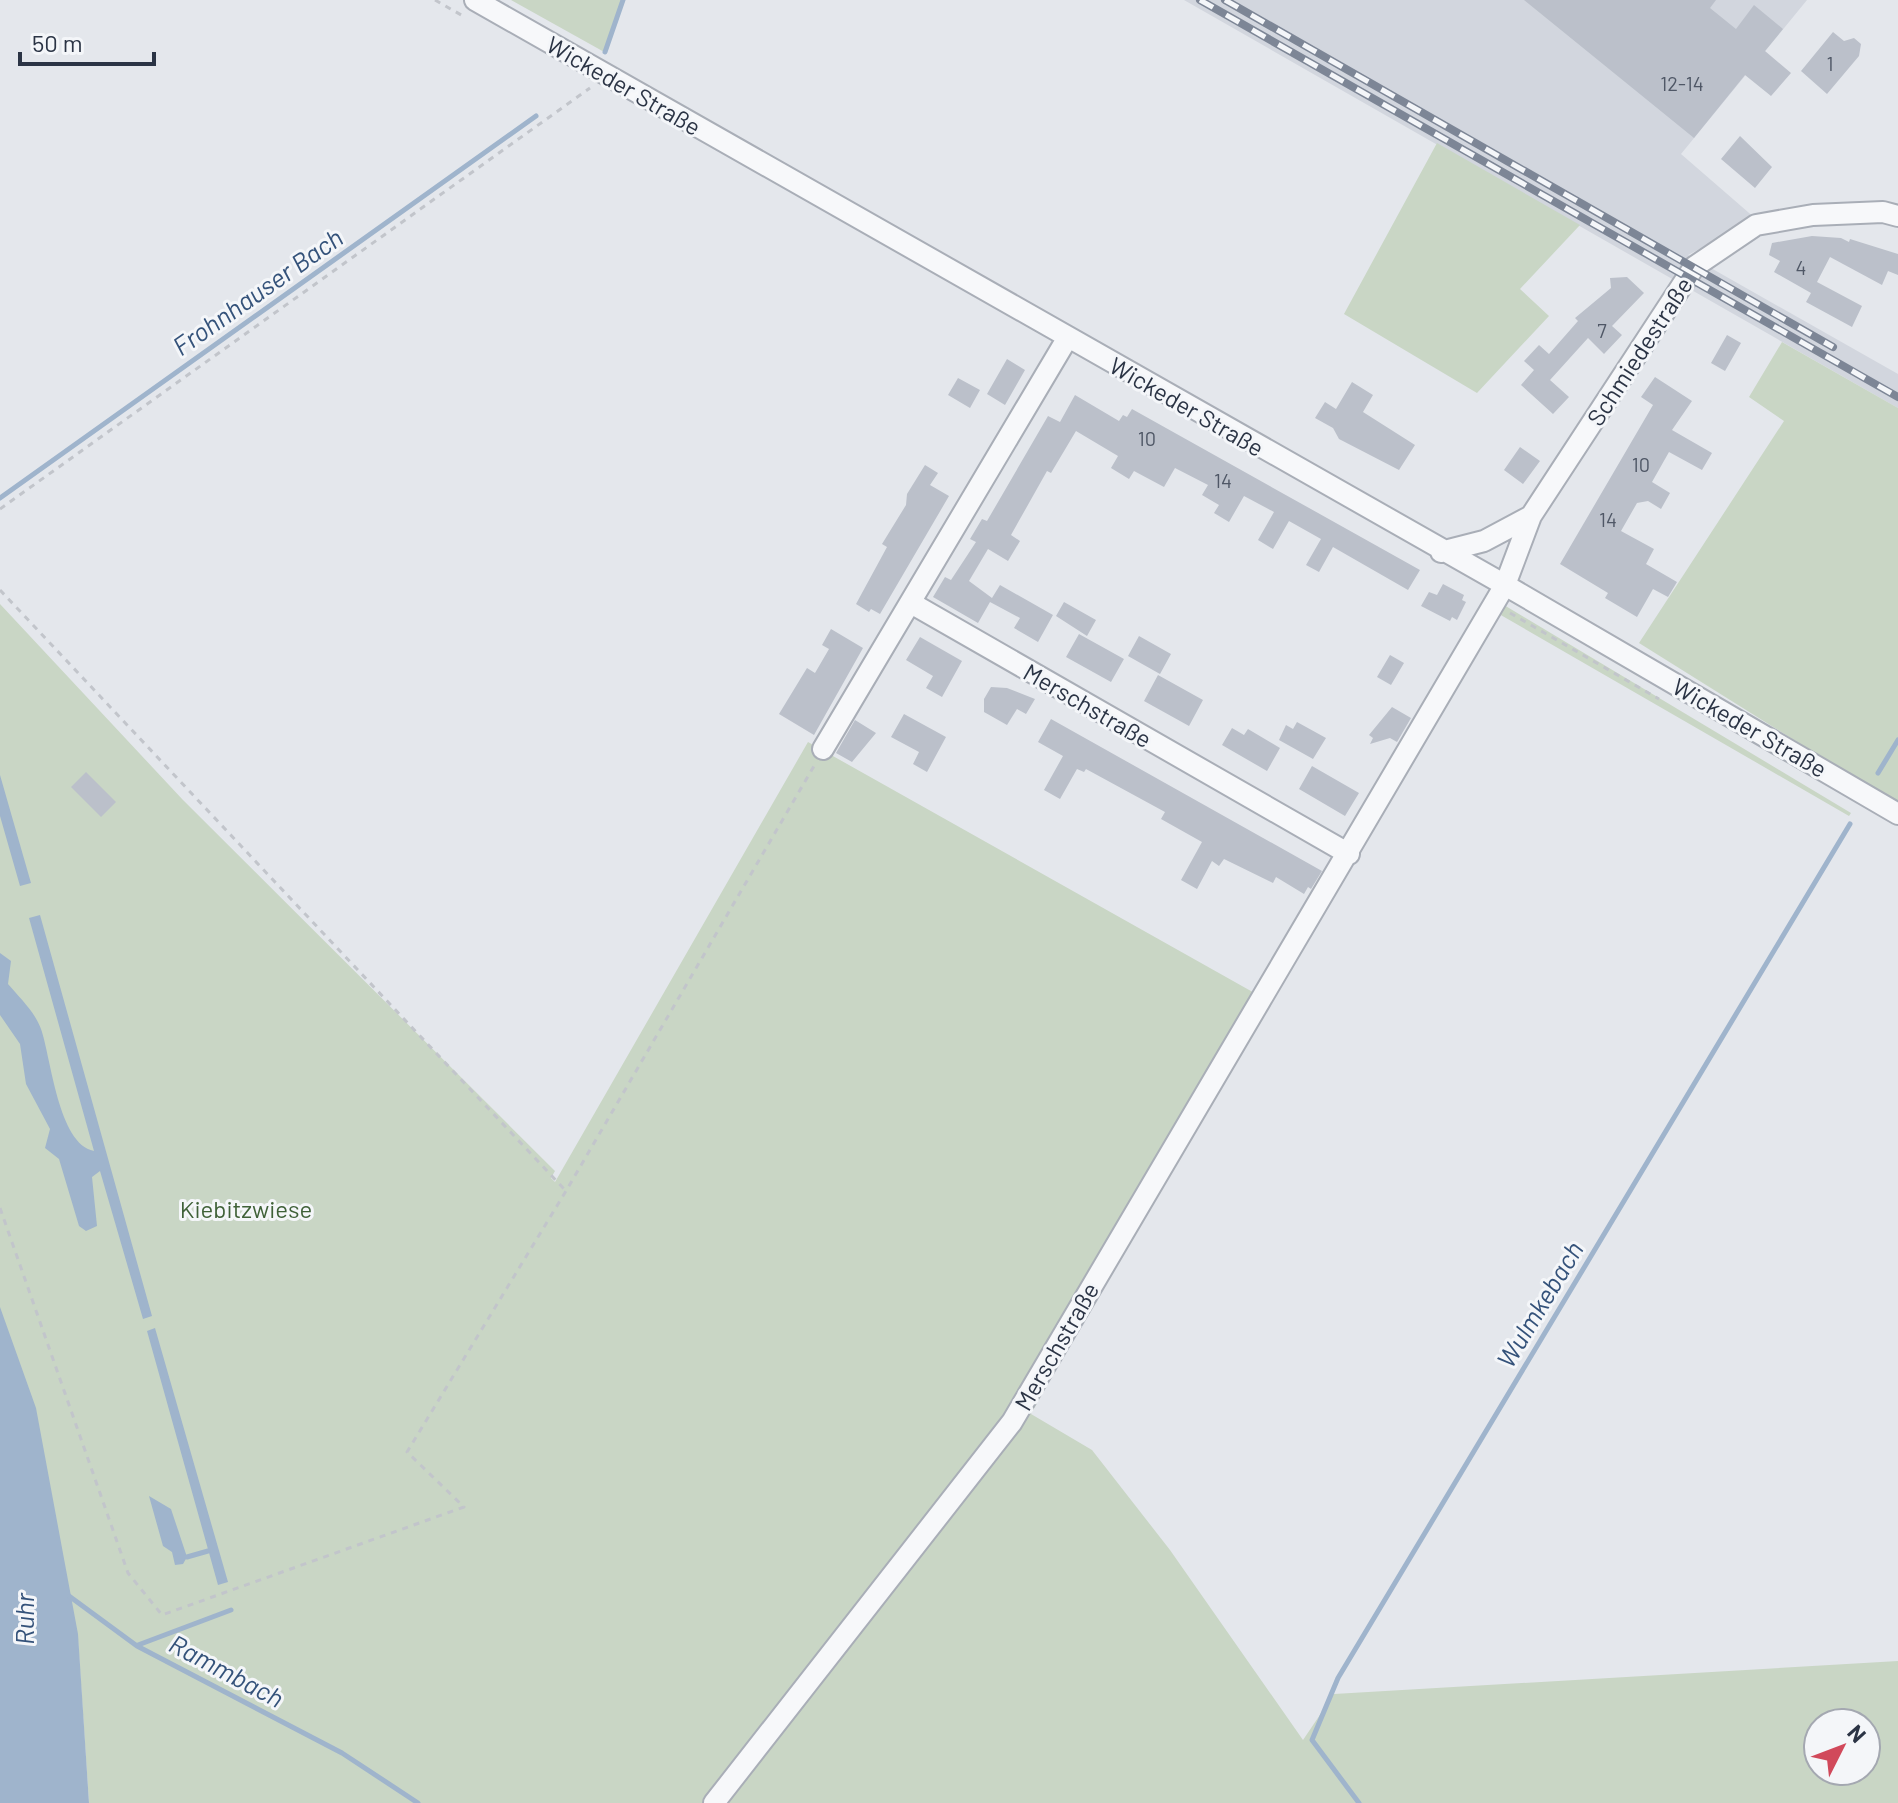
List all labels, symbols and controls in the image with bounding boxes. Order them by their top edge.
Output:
scale bar [20,16,154,66]
text: 50 m [32,28,83,57]
street label: Wickeder Straße [542,29,706,141]
house number: 1 [1827,51,1834,75]
house number: 12-14 [1660,71,1704,95]
water label: Frohnhauser Bach [166,221,348,361]
house number: 4 [1795,255,1807,279]
street label: Schmiedestraße [1580,271,1698,431]
house number: 7 [1597,318,1607,342]
street label: Wickeder Straße [1105,350,1269,462]
house number: 10 [1138,426,1156,450]
house number: 10 [1632,452,1650,476]
house number: 14 [1214,468,1232,492]
house number: 14 [1599,507,1617,531]
street label: Merschstraße [1019,657,1157,753]
street label: Wickeder Straße [1668,671,1832,783]
park label: Kiebitzwiese [180,1194,312,1223]
water label: Wulmkebach [1489,1235,1589,1373]
street label: Merschstraße [1008,1277,1104,1415]
water label: Ruhr [8,1592,39,1645]
water label: Rammbach [164,1627,290,1713]
north arrow [1802,1707,1882,1787]
text: N [1843,1719,1872,1747]

